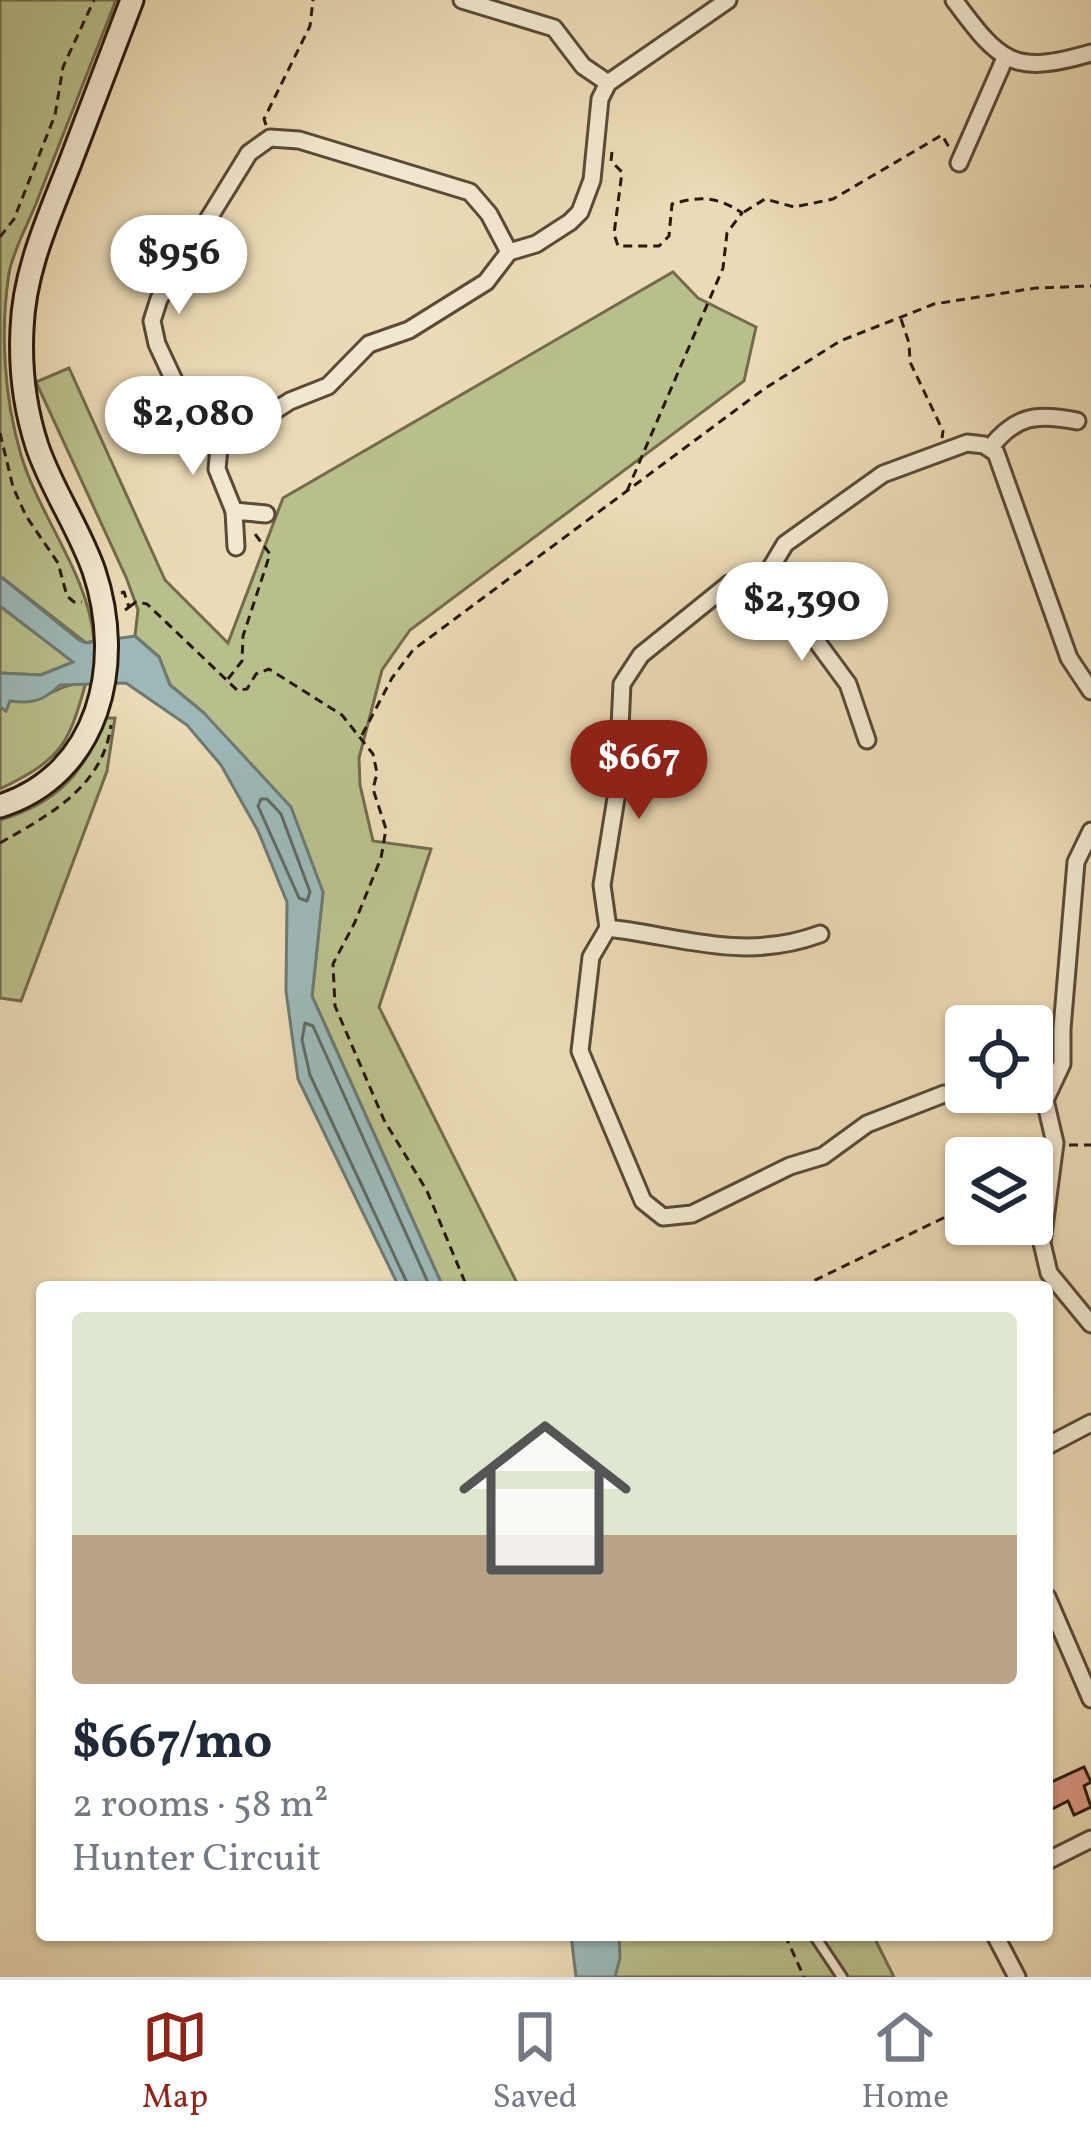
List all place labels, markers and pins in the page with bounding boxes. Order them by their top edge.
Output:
pin: $956 [108,215,250,317]
pin: $2,080 [95,376,291,478]
pin: $2,390 [704,562,900,664]
pin: $667 [568,720,710,822]

